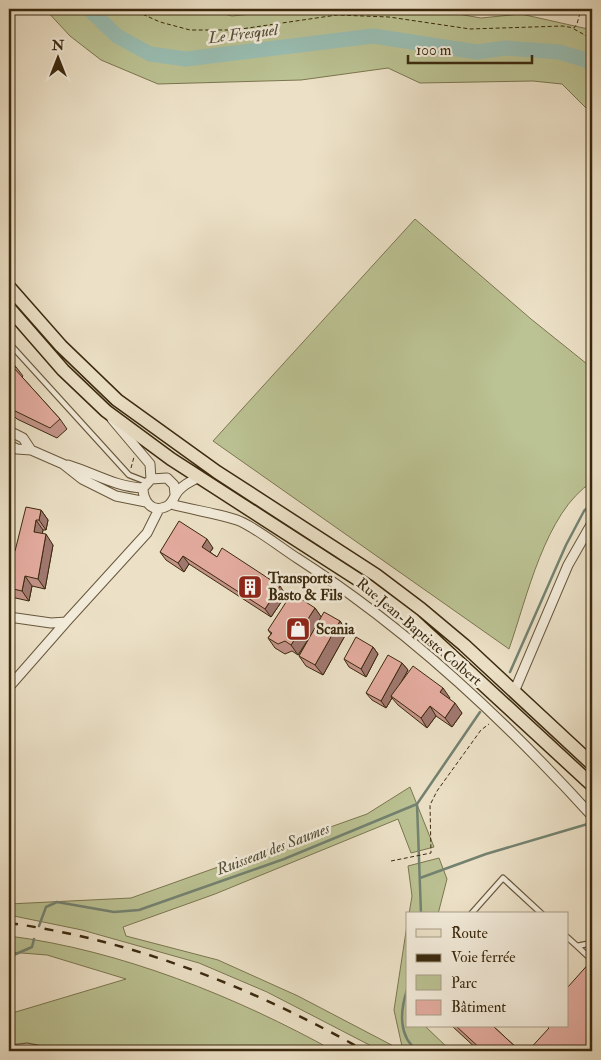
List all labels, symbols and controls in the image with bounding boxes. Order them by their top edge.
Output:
water label: Le Fresquel [206,20,280,48]
north arrow [32,32,82,82]
scale bar [408,32,532,64]
text: N [51,37,65,54]
text: 100 m [416,41,452,60]
place label: Transports Basto & Fils [267,569,342,605]
building icon: Transports Basto & Fils [237,574,263,600]
street label: Rue Jean-Baptiste Colbert [352,574,486,691]
shop icon: Scania [285,616,311,642]
place label: Scania [316,620,355,639]
water label: Ruisseau des Saumes [213,818,333,880]
legend [406,912,568,1028]
text: Route [451,924,488,943]
text: Voie ferrée [451,948,516,967]
text: Parc [451,974,477,993]
text: Bâtiment [451,998,506,1017]

